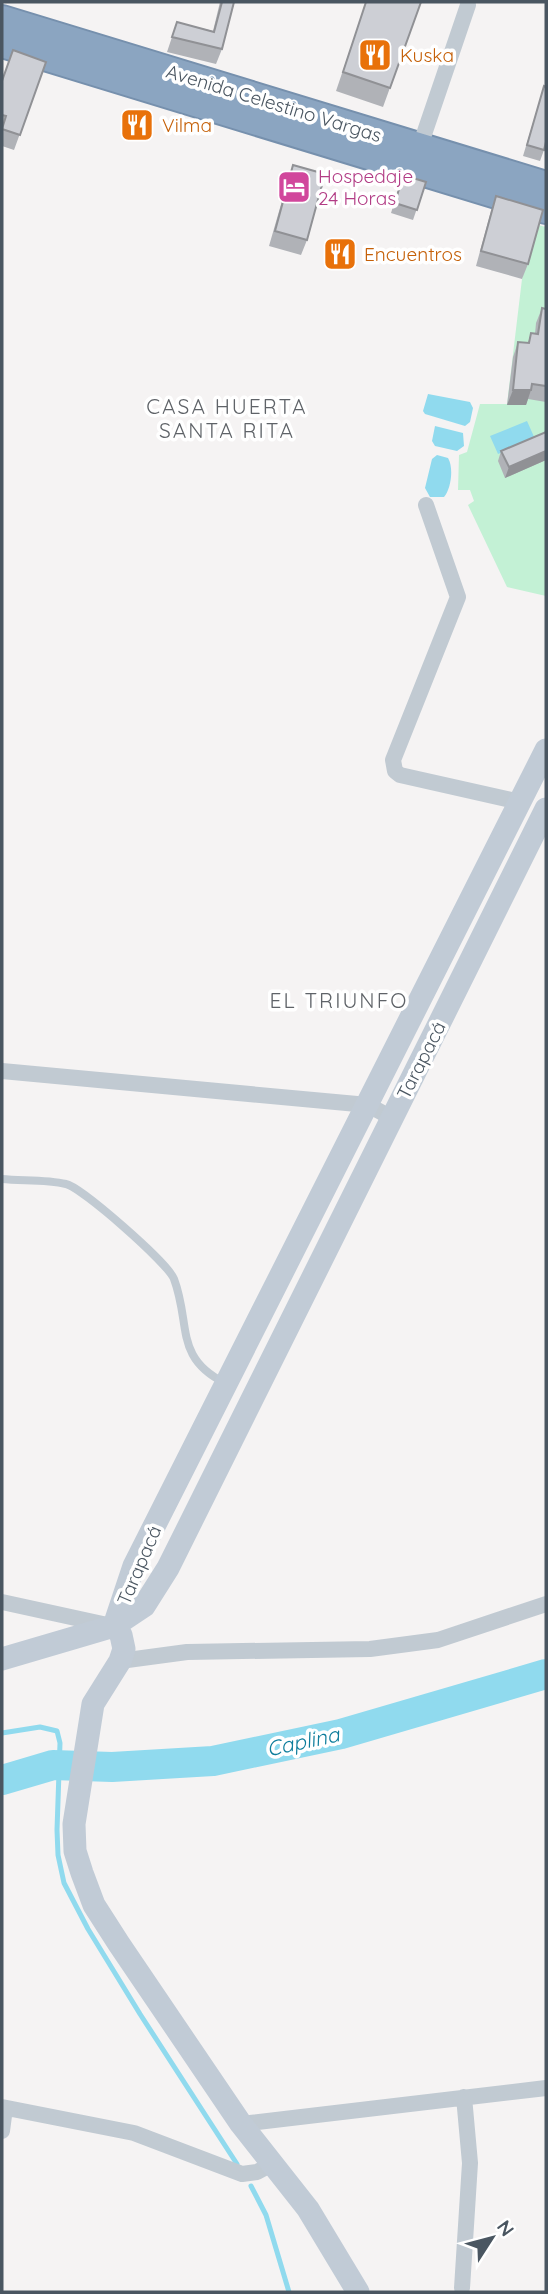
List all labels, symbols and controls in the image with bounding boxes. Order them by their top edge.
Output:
restaurant icon: Kuska [356,36,394,74]
place label: Kuska [400,43,454,67]
street label: Avenida Celestino Vargas [163,59,385,147]
restaurant icon: Vilma [118,106,156,144]
place label: Vilma [162,113,212,137]
place label: Hospedaje 24 Horas [318,164,413,210]
hotel icon: Hospedaje 24 Horas [275,168,313,206]
restaurant icon: Encuentros [321,235,359,273]
place label: Encuentros [364,242,462,266]
district label: CASA HUERTA SANTA RITA [146,393,308,443]
district label: EL TRIUNFO [270,987,408,1013]
street label: Tarapacá [391,1017,451,1103]
street label: Tarapacá [112,1522,166,1608]
water label: Caplina [264,1720,343,1761]
north arrow [457,2203,527,2273]
text: N [492,2215,520,2241]

